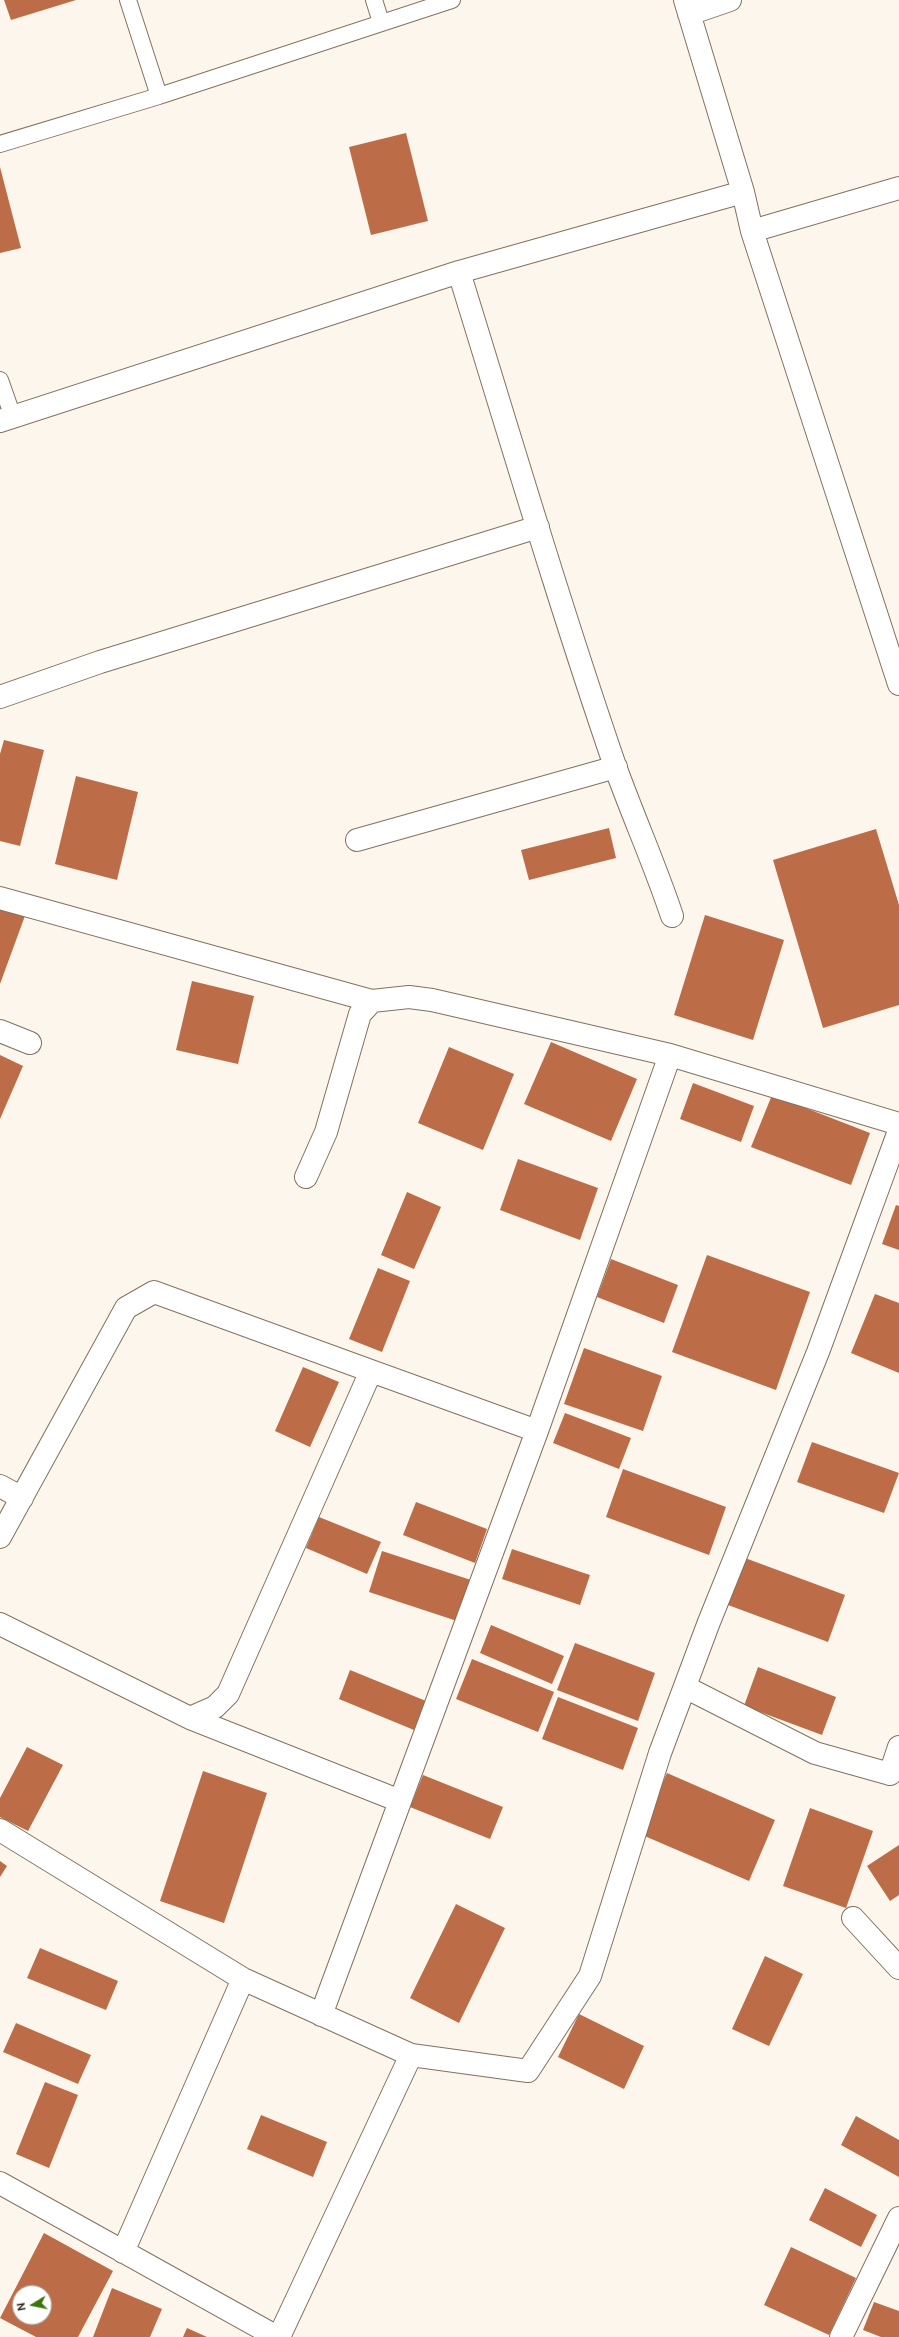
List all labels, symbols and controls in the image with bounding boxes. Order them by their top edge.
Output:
north arrow [12,2285,52,2325]
text: N [15,2302,28,2312]

